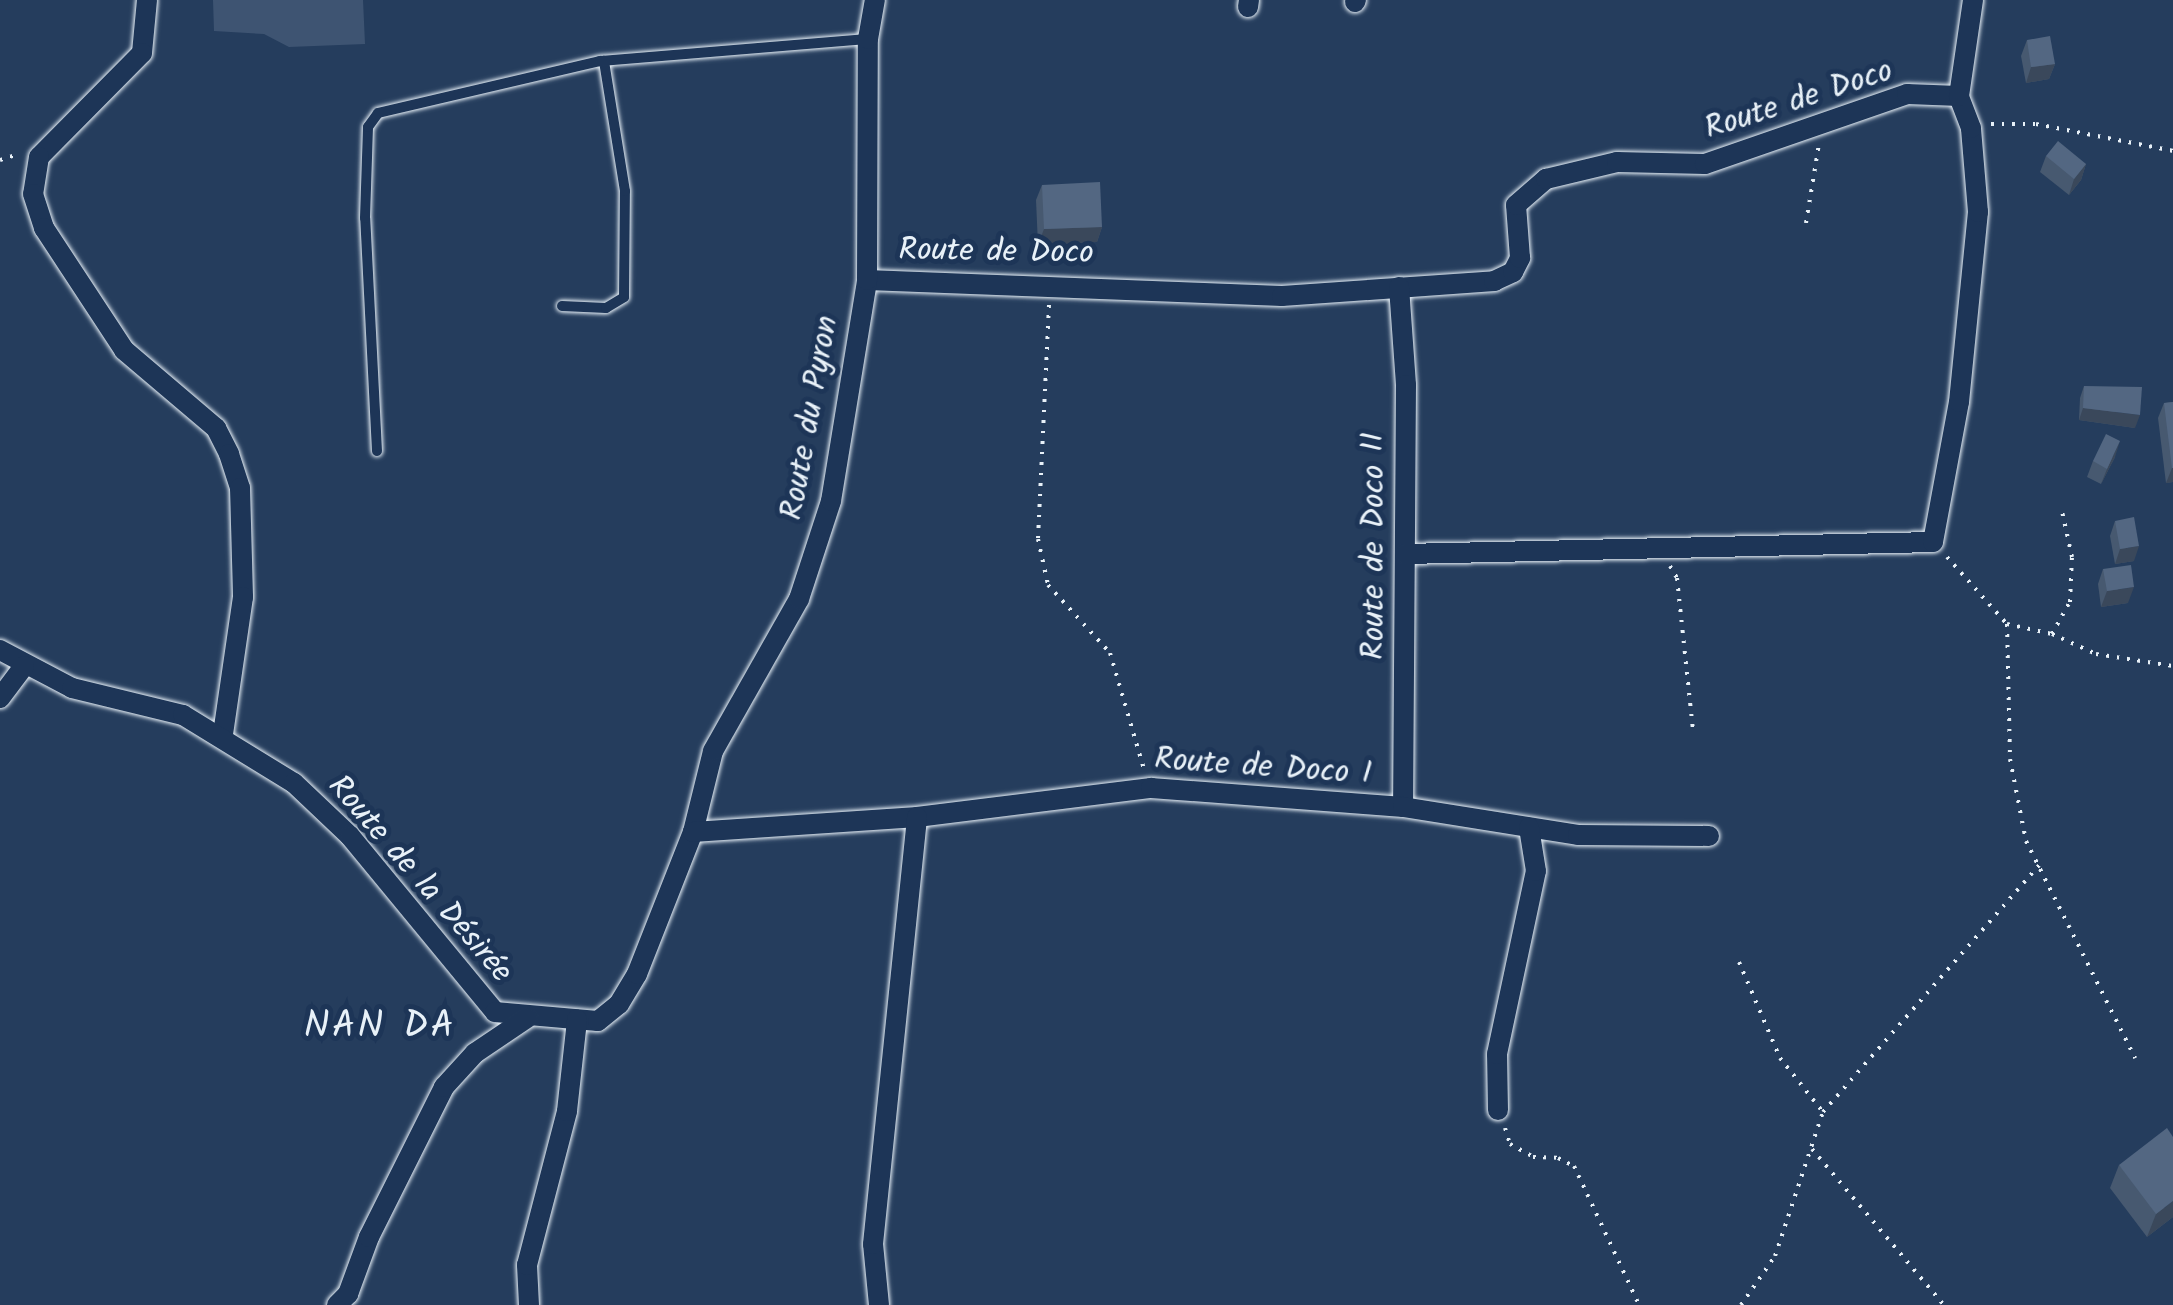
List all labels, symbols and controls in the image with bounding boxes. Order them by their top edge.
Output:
street label: Route de Doco [1700,53,1898,149]
street label: Route de Doco [898,232,1094,274]
street label: Route du Pyron [774,313,848,523]
street label: Route de Doco II [1356,432,1394,660]
street label: Route de Doco I [1153,741,1373,795]
street label: Route de la Désirée [319,769,519,991]
district label: NAN DA [304,1005,456,1051]

